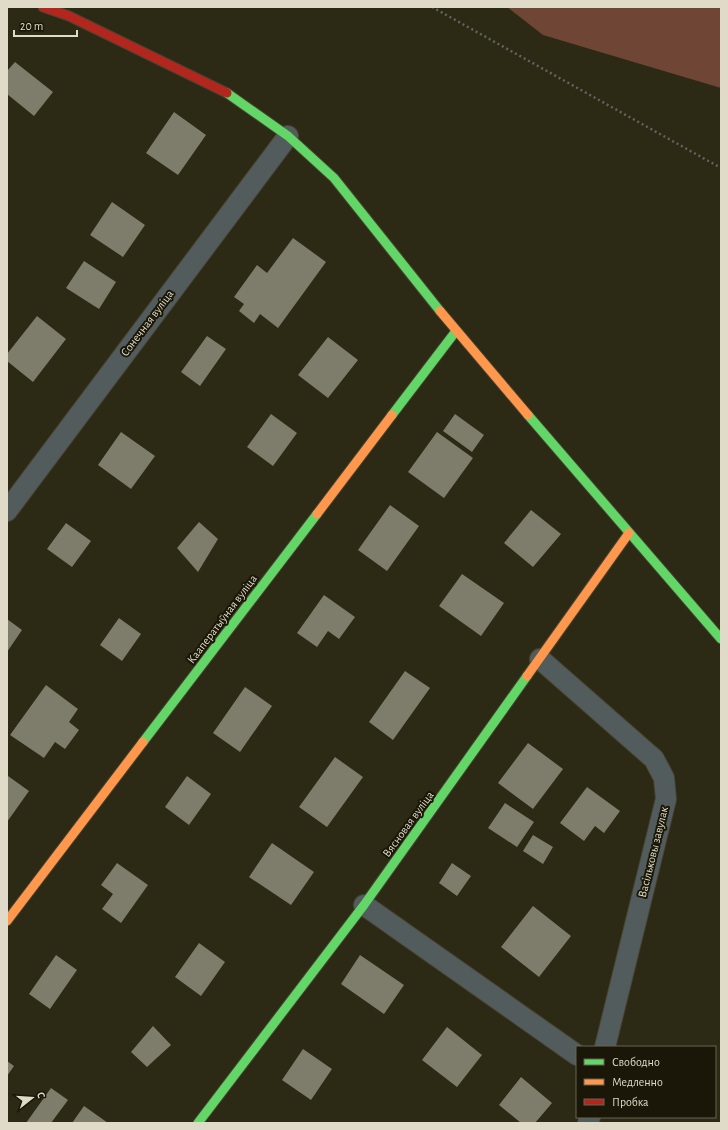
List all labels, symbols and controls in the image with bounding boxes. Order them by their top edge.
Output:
scale bar [14,12,77,38]
text: 20 m [20,20,43,32]
street label: Сонечная вуліца [118,287,177,359]
street label: Кааператыўная вуліца [185,572,260,666]
street label: Вясновая вуліца [380,788,437,860]
street label: Васільковы завулак [636,805,671,899]
legend [576,1046,716,1118]
text: Свободно [612,1056,660,1068]
text: Медленно [612,1076,663,1088]
north arrow [12,1078,52,1118]
text: С [35,1091,47,1100]
text: Пробка [612,1096,649,1108]

